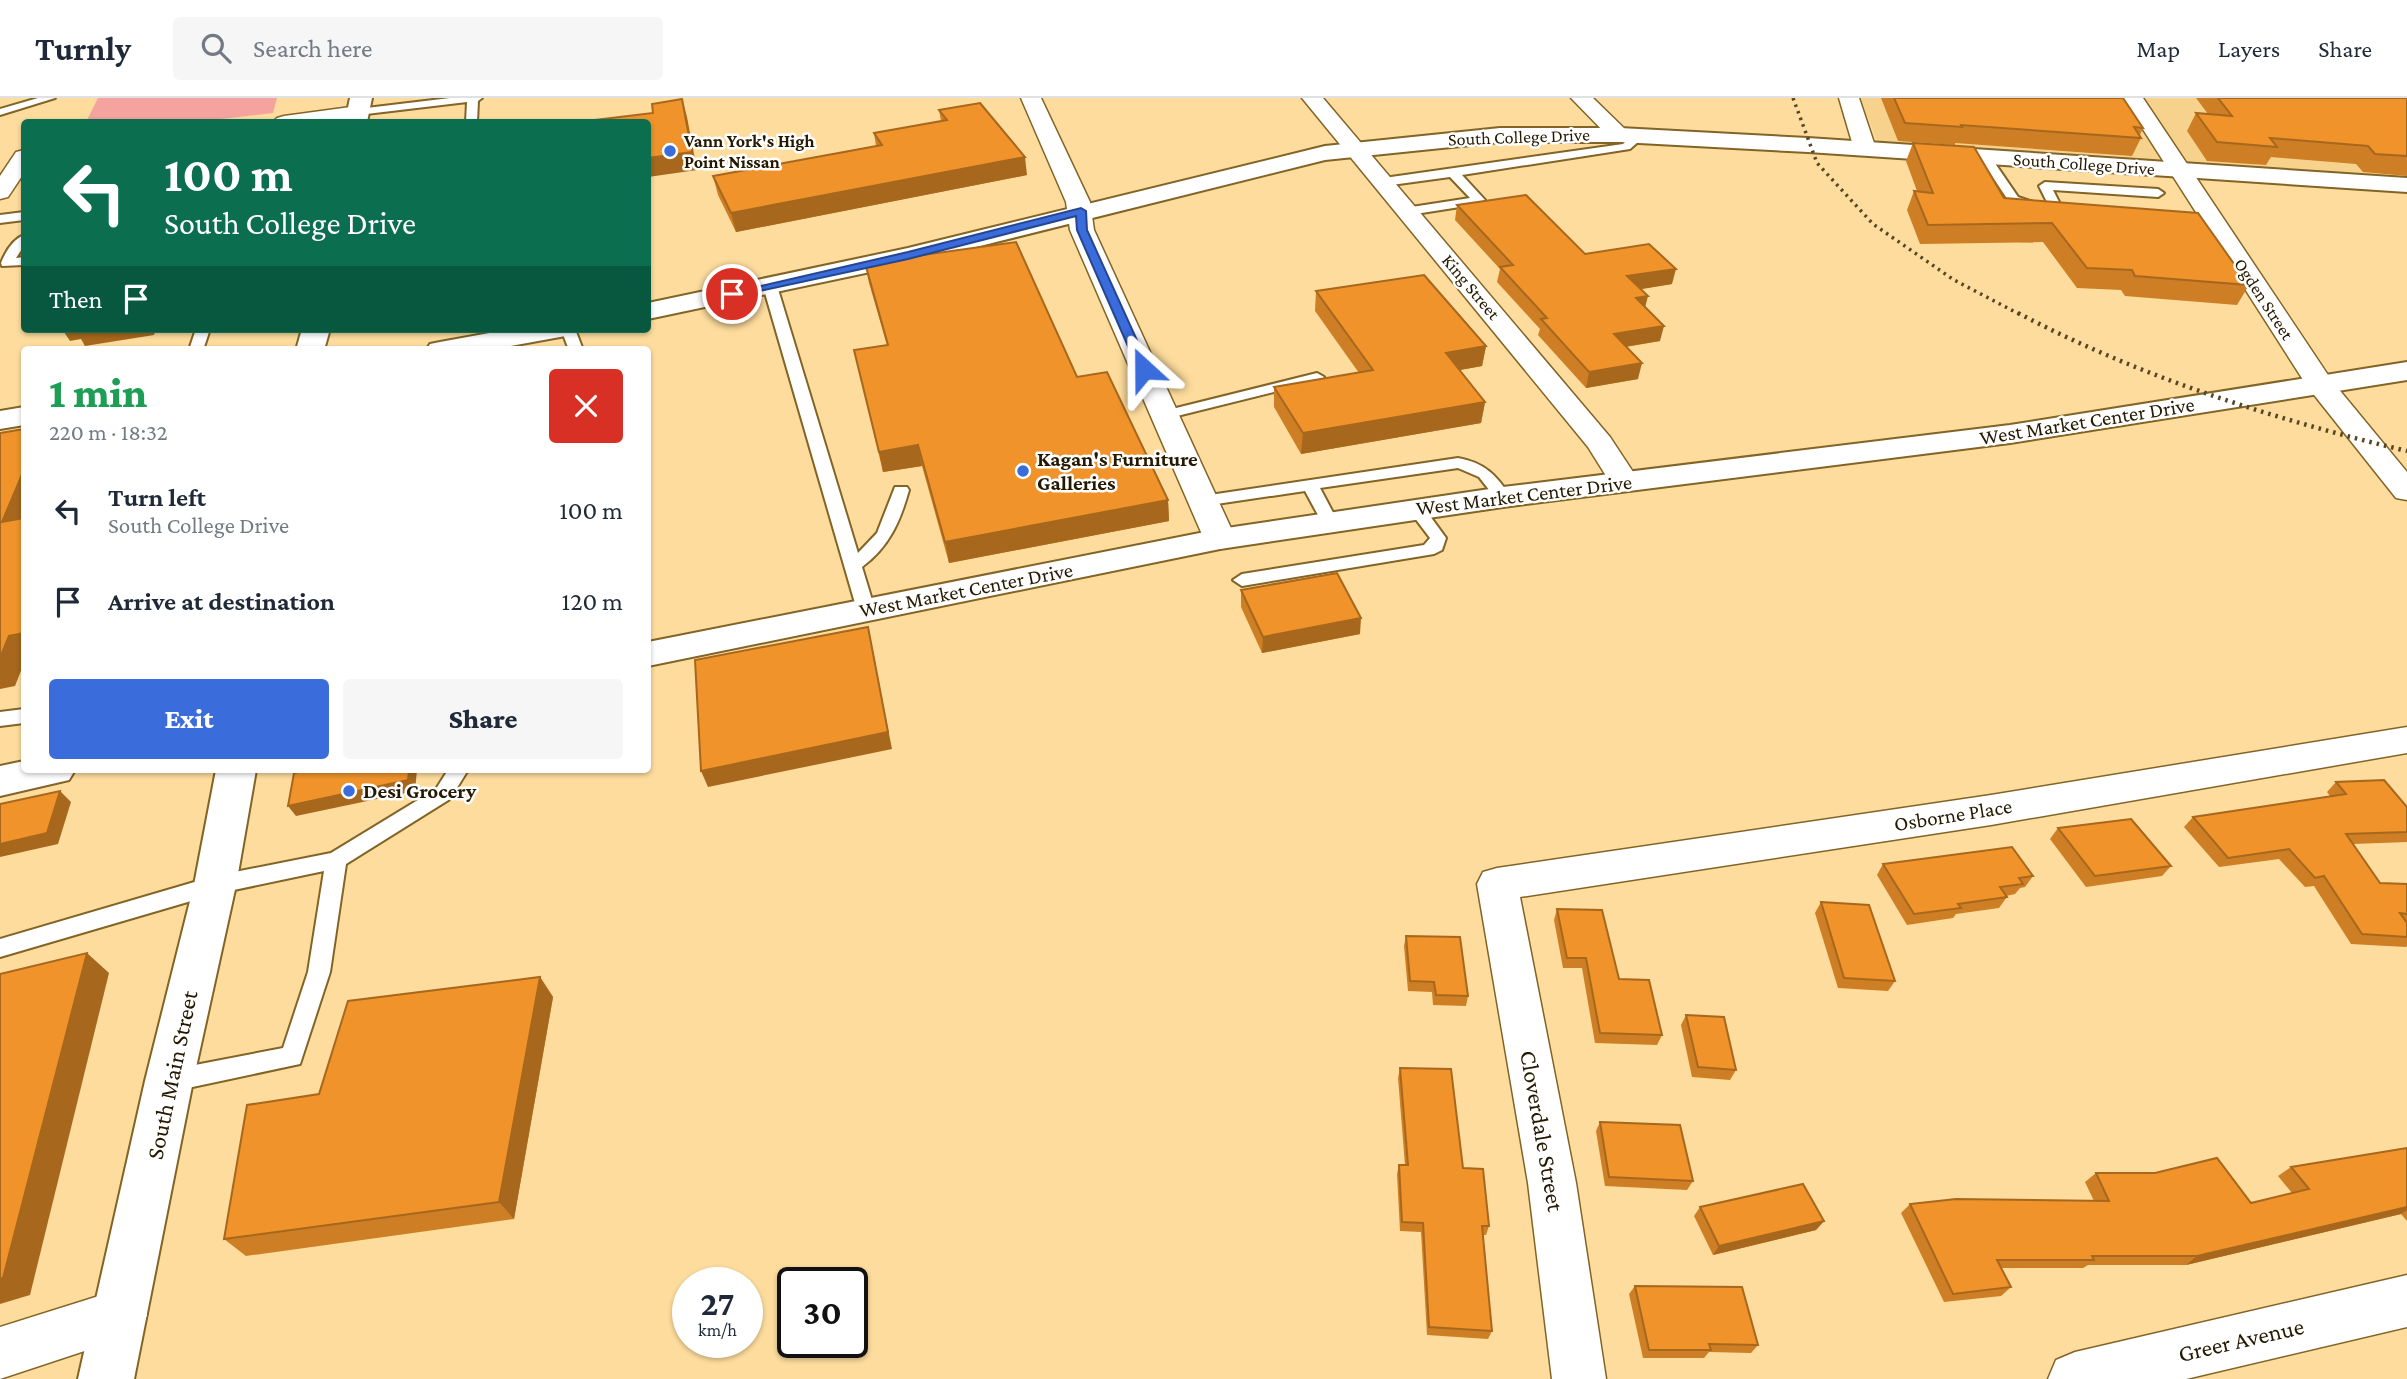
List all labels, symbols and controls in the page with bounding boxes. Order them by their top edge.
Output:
search box [173,17,663,80]
icon: search [197,29,235,67]
text: Turnly [35,30,131,67]
text: Search here [253,34,372,63]
text: Map [2136,35,2180,62]
text: Layers [2218,35,2280,62]
text: Share [2318,35,2372,62]
street label: South College Drive [1448,125,1590,149]
place label: Vann York's High Point Nissan [683,131,815,172]
marker: Vann York's High Point Nissan [662,143,678,159]
icon: left [49,147,140,238]
text: 100 m [164,147,293,202]
street label: South College Drive [2013,149,2155,179]
text: South College Drive [164,205,416,241]
street label: King Street [1438,250,1505,324]
street label: Ogden Street [2230,254,2298,344]
pin [702,264,762,324]
icon: arrive [713,275,751,313]
icon: arrive [117,280,155,318]
text: Then [49,285,103,314]
position arrow [1107,332,1181,406]
text: 1 min [49,369,147,416]
button: close [549,369,623,443]
street label: West Market Center Drive [1978,392,2196,450]
text: 220 m · 18:32 [49,419,168,445]
place label: Kagan's Furniture Galleries [1037,447,1198,495]
marker: Kagan's Furniture Galleries [1015,463,1031,479]
street label: West Market Center Drive [1415,470,1633,520]
text: Turn left [108,483,206,512]
icon: left [49,492,87,530]
text: 100 m [559,496,623,525]
text: South College Drive [108,512,289,538]
street label: West Market Center Drive [857,558,1075,622]
icon: arrive [49,583,87,621]
text: Arrive at destination [108,587,335,616]
text: 120 m [562,587,623,616]
button: Exit [49,679,329,759]
button: Share [343,679,623,759]
place label: Desi Grocery [363,779,477,803]
marker: Desi Grocery [341,783,357,799]
street label: Osborne Place [1892,794,2014,836]
street label: South Main Street [140,987,203,1162]
street label: Cloverdale Street [1515,1048,1570,1215]
speed limit sign: 30 [777,1267,868,1358]
text: 27 [701,1284,734,1323]
street label: Greer Avenue [2175,1312,2306,1367]
text: km/h [698,1320,737,1340]

